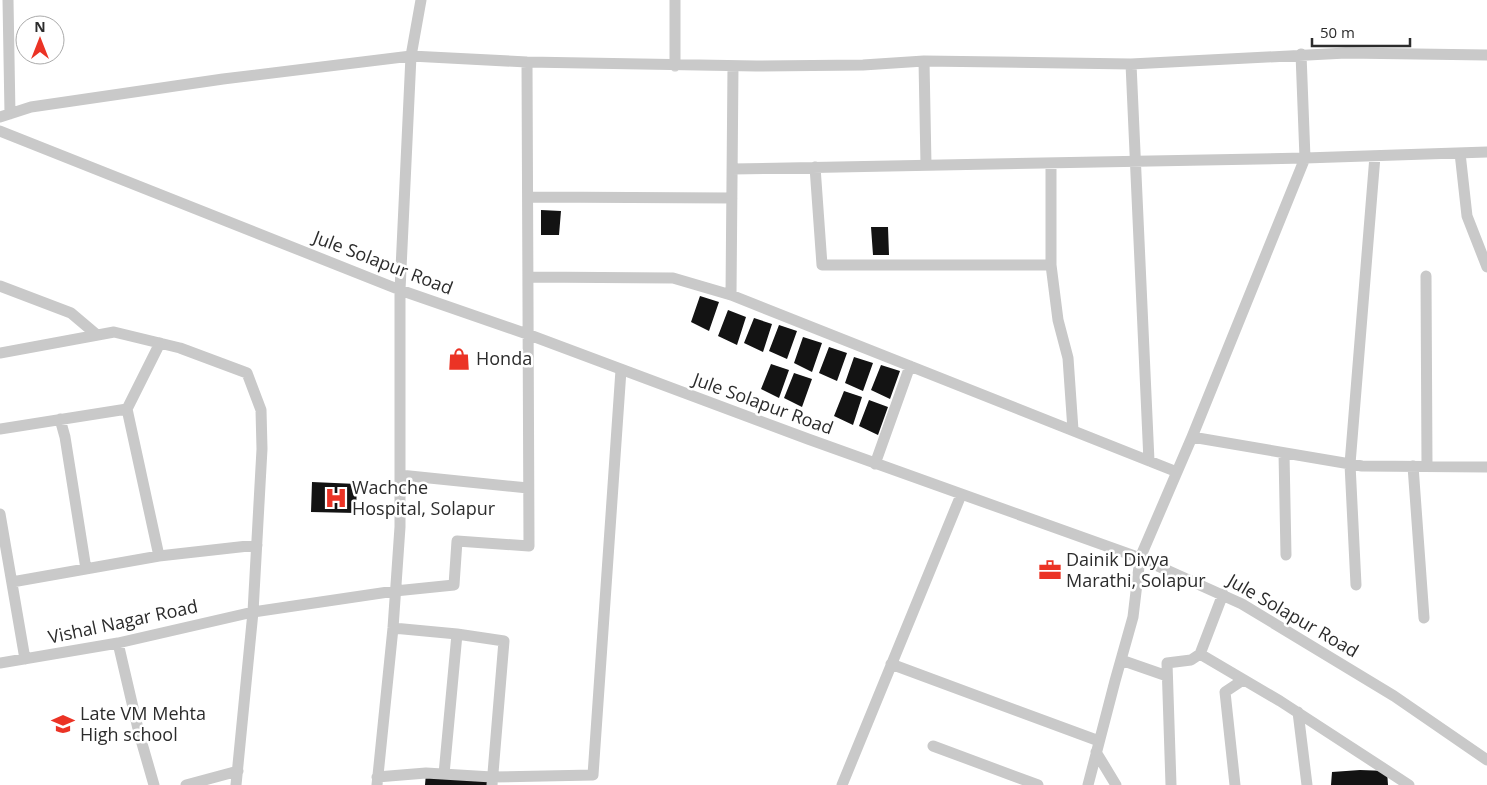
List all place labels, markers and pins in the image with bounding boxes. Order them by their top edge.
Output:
shop icon: Honda [446,346,472,372]
place label: Honda [476,346,532,370]
place label: Wachche Hospital, Solapur [352,475,496,520]
hospital icon: Wachche Hospital, Solapur [323,485,349,511]
place label: Dainik Divya Marathi, Solapur [1066,547,1206,592]
office icon: Dainik Divya Marathi, Solapur [1037,557,1063,583]
place label: Late VM Mehta High school [80,701,206,746]
school or university icon: Late VM Mehta High school [50,711,76,737]

